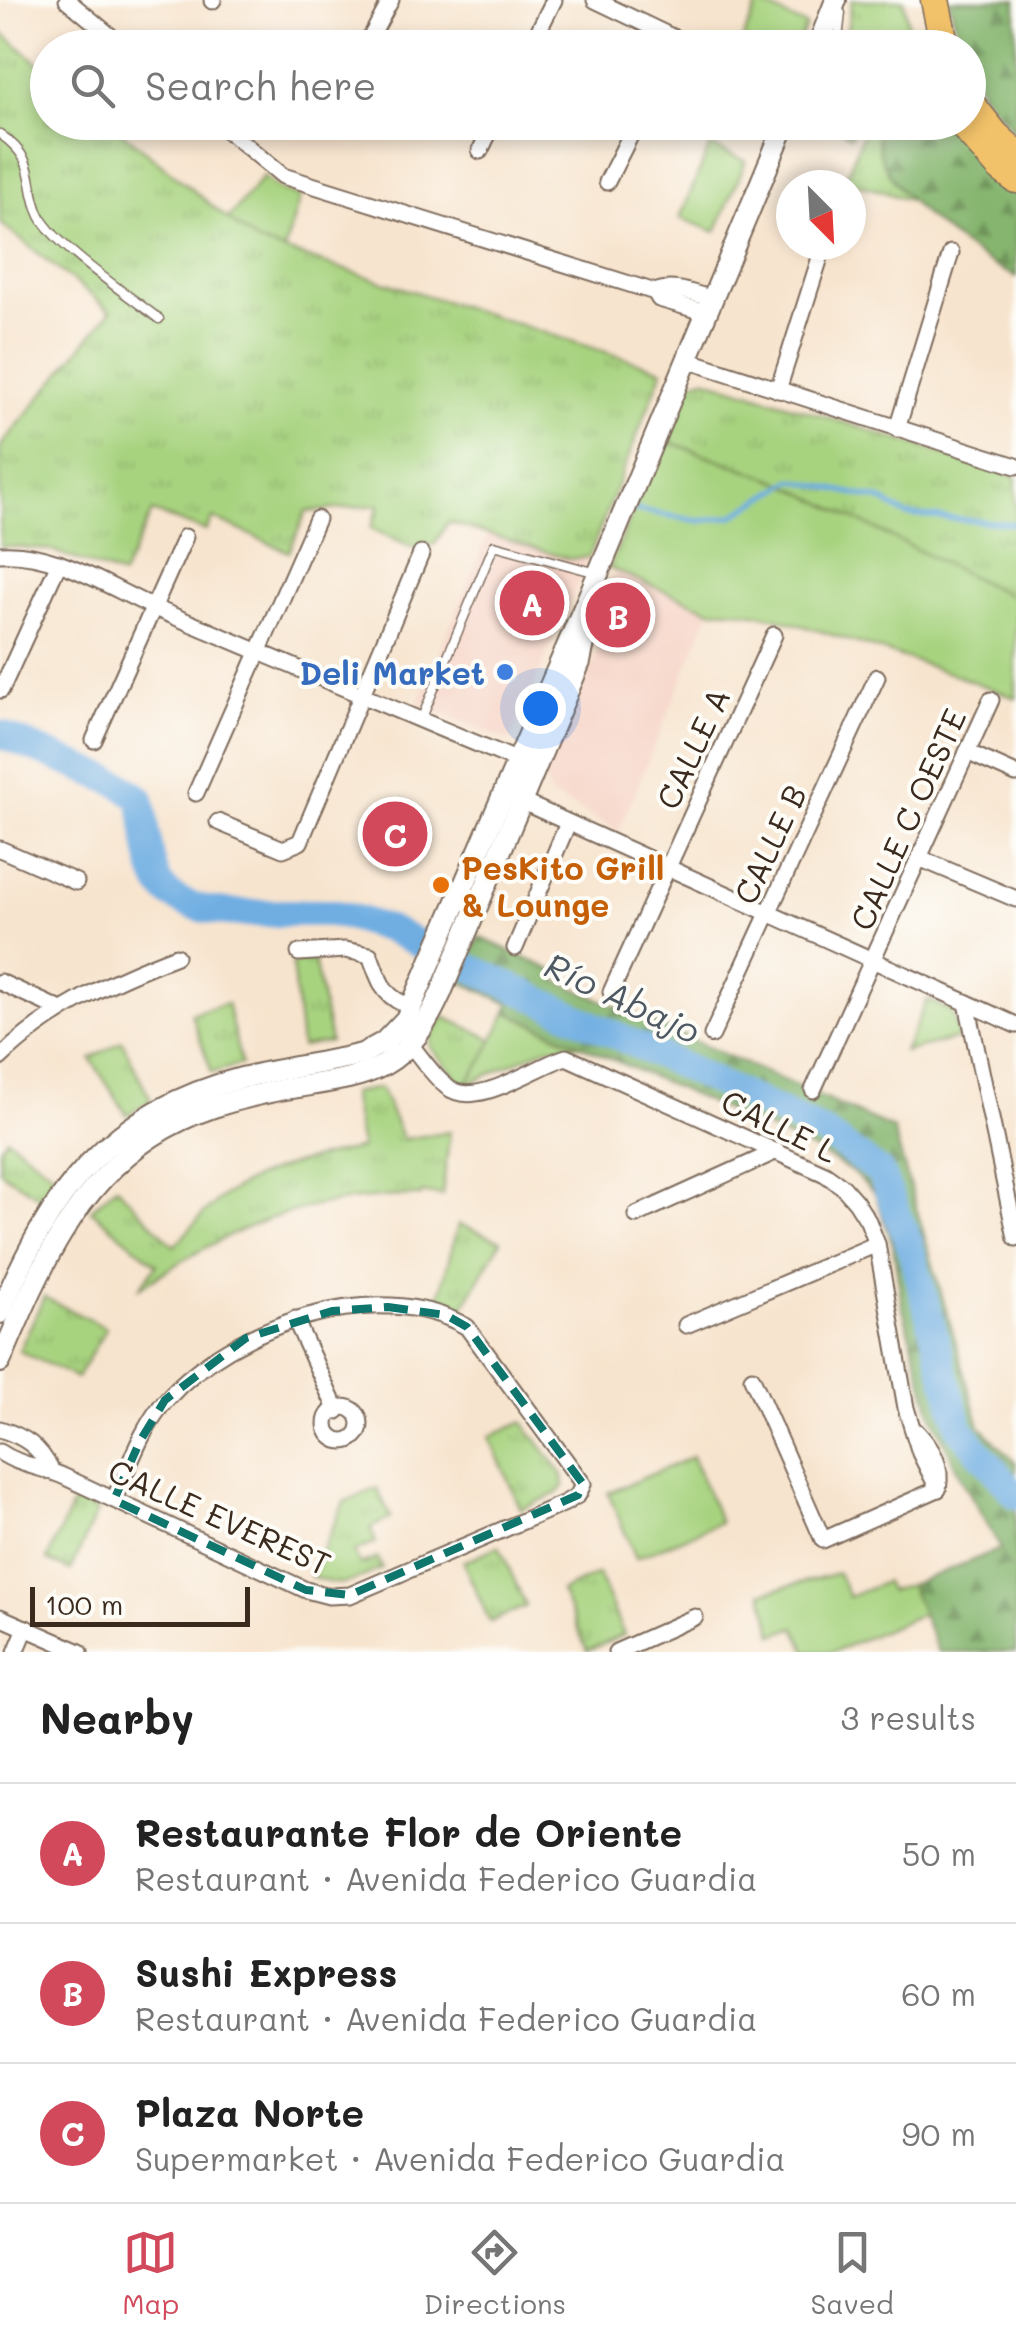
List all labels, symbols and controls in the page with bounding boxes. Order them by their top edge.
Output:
search box [30,30,986,140]
icon: search [65,58,120,113]
text: Search here [145,60,376,110]
north arrow [776,170,866,260]
pin: A [500,566,564,640]
pin: B [586,578,650,652]
place label: Deli Market [299,651,485,693]
marker: Deli Market [494,661,516,683]
street label: CALLE A [646,680,738,816]
your location [515,683,566,734]
street label: CALLE C OESTE [839,702,975,936]
street label: CALLE B [723,778,815,910]
pin: C [362,796,428,872]
place label: PesKito Grill & Lounge [461,846,665,925]
marker: PesKito Grill & Lounge [430,874,452,896]
water label: Río Abajo [538,941,708,1053]
street label: CALLE L [715,1079,845,1171]
street label: CALLE EVEREST [102,1448,338,1584]
scale bar [30,1582,250,1626]
text: 100 m [45,1586,123,1622]
text: Nearby [40,1690,194,1745]
text: 3 results [840,1696,976,1738]
text: Restaurante Flor de Oriente [135,1807,682,1857]
text: A [61,1832,84,1874]
text: 50 m [902,1832,976,1874]
text: Restaurant · Avenida Federico Guardia [135,1857,757,1899]
text: Sushi Express [135,1947,397,1997]
text: B [62,1972,83,2014]
text: 60 m [901,1972,976,2014]
text: Restaurant · Avenida Federico Guardia [135,1997,757,2039]
text: Plaza Norte [135,2087,364,2137]
text: C [61,2112,84,2154]
text: 90 m [902,2112,976,2154]
text: Supermarket · Avenida Federico Guardia [135,2137,786,2179]
tab: Map [122,2225,179,2321]
tab: Directions [424,2225,566,2321]
tab: Saved [811,2225,894,2321]

